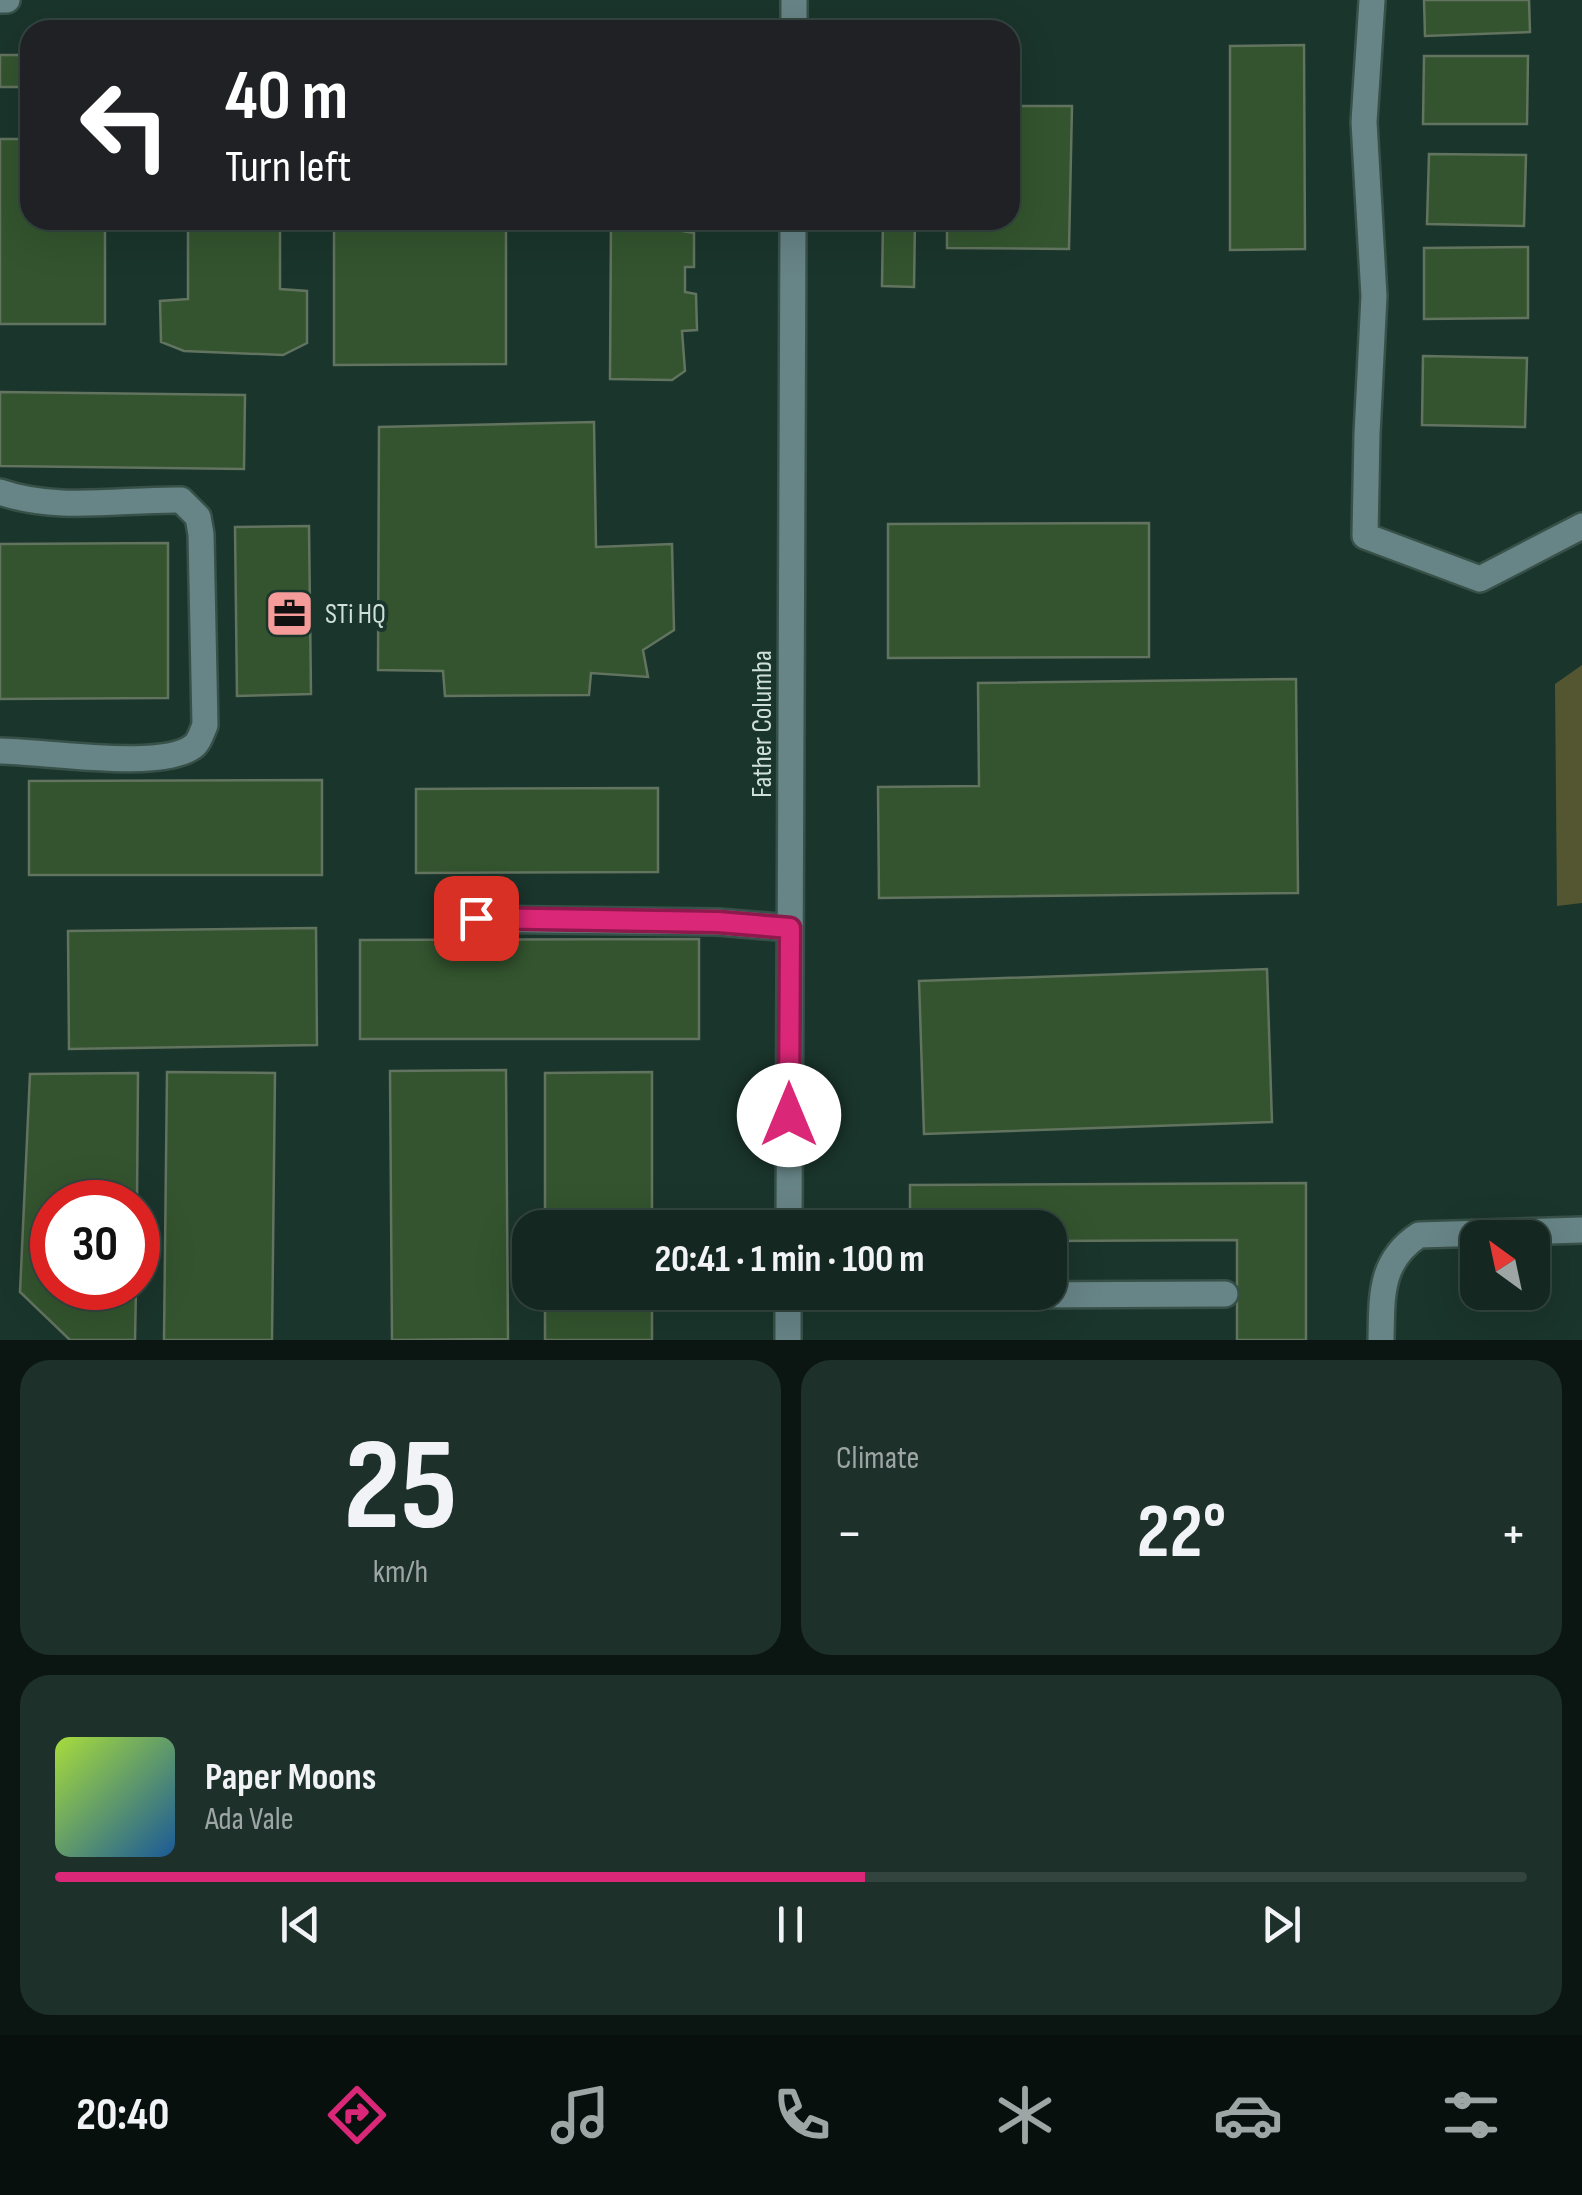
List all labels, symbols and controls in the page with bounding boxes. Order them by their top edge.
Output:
text: 40 m [225,55,348,139]
icon: left [60,60,190,190]
text: Turn left [225,140,351,195]
office icon: STi HQ [264,587,316,639]
place label: STi HQ [325,598,386,631]
street label: Father Columba [746,650,779,798]
pin [434,876,519,961]
icon: arrive [449,891,504,946]
position arrow [737,1063,841,1167]
speed limit sign: 30 [30,1180,160,1310]
north arrow [1460,1220,1550,1310]
map controls [1460,1220,1550,1310]
text: 20:41 · 1 min · 100 m [654,1237,925,1282]
text: 25 [343,1410,458,1566]
text: Climate [836,1439,919,1478]
text: 22° [1137,1488,1226,1579]
text: − [836,1501,863,1568]
text: + [1500,1501,1527,1568]
text: km/h [373,1553,428,1592]
text: Paper Moons [205,1755,376,1800]
text: Ada Vale [205,1800,294,1839]
icon: previous [273,1897,328,1952]
icon: pause [763,1897,818,1952]
icon: next [1254,1897,1309,1952]
icon: directions [322,2080,392,2150]
icon: music [545,2080,615,2150]
icon: phone [767,2080,837,2150]
icon: climate [990,2080,1060,2150]
icon: car [1213,2080,1283,2150]
icon: filters [1436,2080,1506,2150]
text: 20:40 [76,2088,169,2143]

